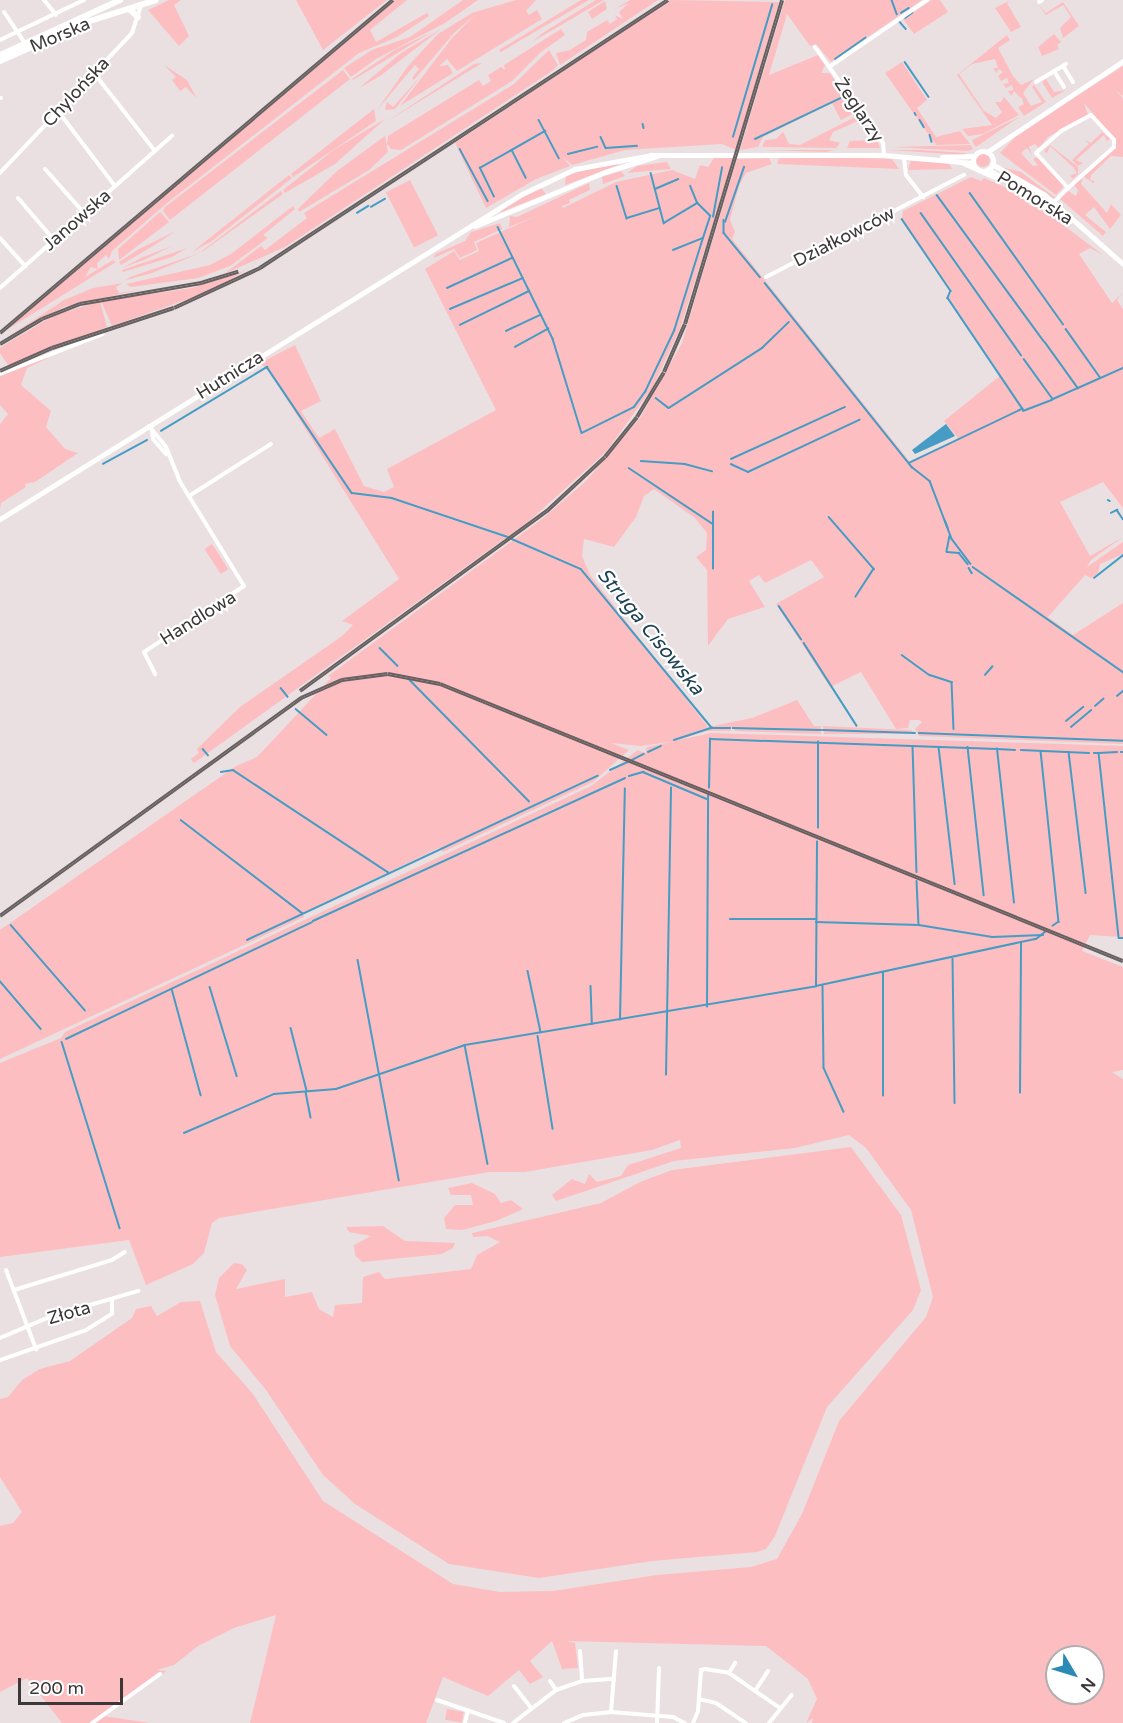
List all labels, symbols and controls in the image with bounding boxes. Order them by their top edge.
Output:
street label: Morska [27,13,93,57]
street label: Chylońska [38,53,114,131]
street label: Żeglarzy [830,74,888,146]
street label: Pomorska [993,166,1077,230]
street label: Janowska [39,185,115,255]
street label: Działkowców [790,202,898,272]
street label: Hutnicza [192,346,268,404]
water label: Struga Cisowska [591,564,709,700]
street label: Handlowa [156,586,240,650]
street label: Złota [45,1297,93,1329]
north arrow [1045,1645,1105,1705]
scale bar [21,1666,126,1704]
text: N [1076,1674,1099,1696]
text: 200 m [29,1677,84,1699]

